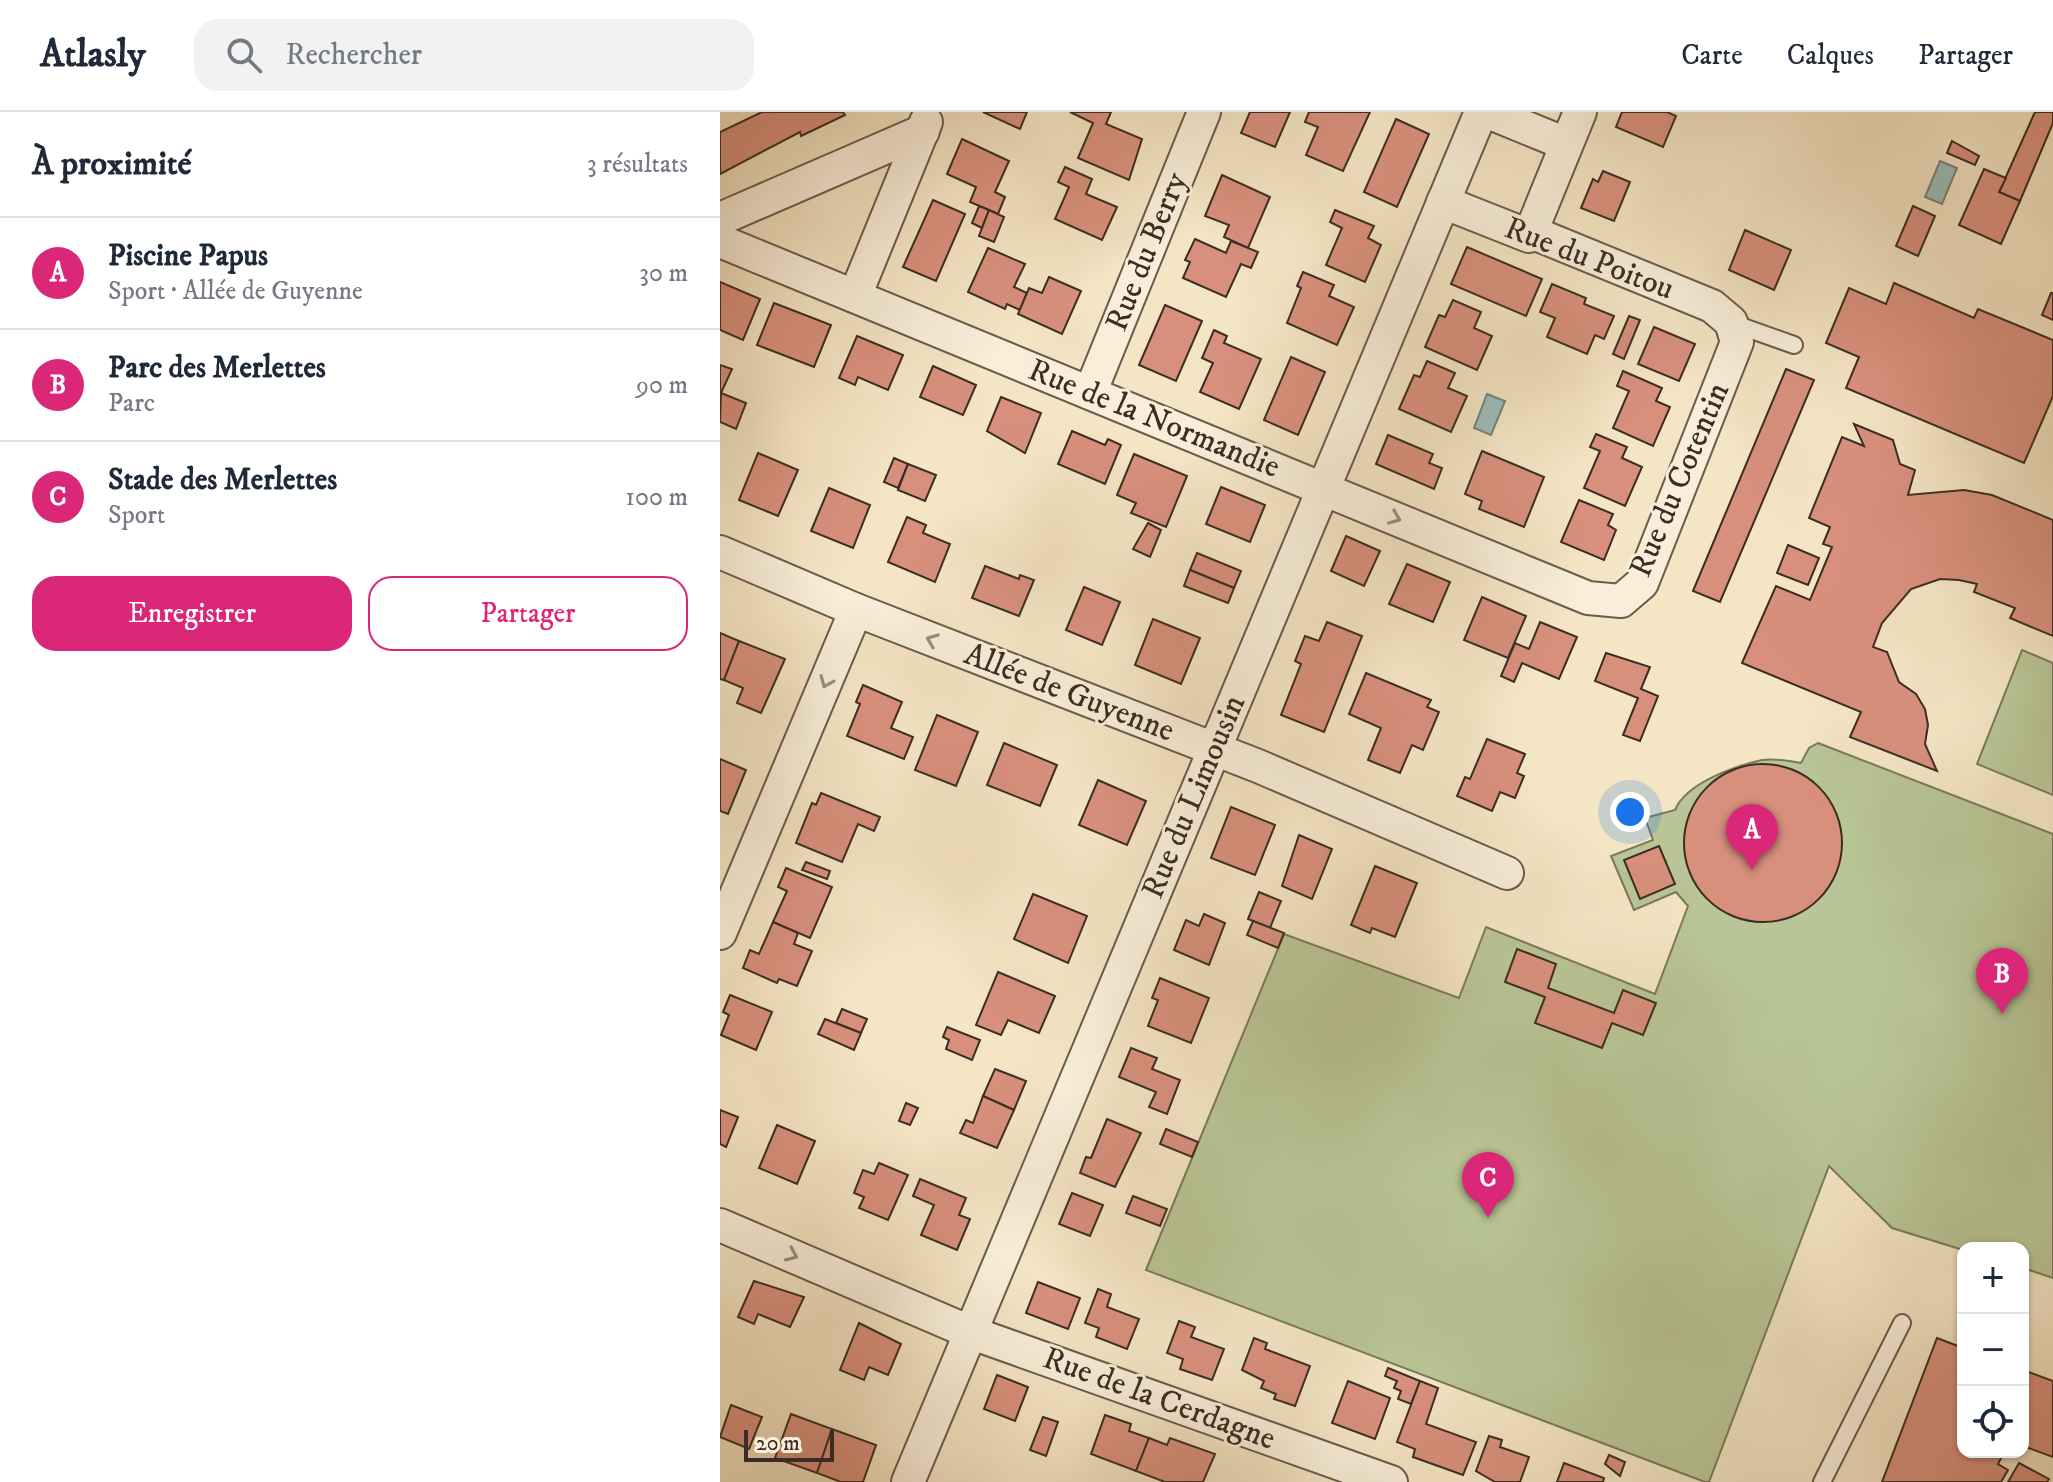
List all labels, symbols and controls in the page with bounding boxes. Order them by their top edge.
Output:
search box [194,19,754,91]
text: Atlasly [40,31,146,79]
icon: search [222,33,266,77]
text: Rechercher [286,37,422,74]
text: Carte [1681,38,1743,73]
text: Calques [1787,38,1874,73]
text: Partager [1918,38,2013,73]
text: À proximité [32,143,192,185]
text: 3 résultats [587,148,688,181]
street label: Rue du Berry [1097,166,1197,337]
street label: Rue du Poitou [1499,208,1679,310]
text: Piscine Papus [108,238,268,275]
text: A [50,257,66,290]
text: 30 m [639,257,688,290]
text: Sport · Allée de Guyenne [108,275,363,308]
text: Parc des Merlettes [108,350,326,387]
street label: Rue de la Normandie [1022,350,1286,488]
text: B [50,369,66,402]
text: 90 m [636,369,688,402]
street label: Rue du Cotentin [1621,377,1739,583]
text: Parc [108,387,155,420]
text: Stade des Merlettes [108,462,337,499]
text: C [49,481,67,514]
text: 100 m [625,481,688,514]
text: Sport [108,499,165,532]
one-way arrow [1388,508,1402,525]
button: Enregistrer [32,576,352,651]
button: Partager [368,576,688,651]
one-way arrow [926,633,940,650]
street label: Allée de Guyenne [958,635,1180,751]
one-way arrow [820,674,836,688]
street label: Rue du Limousin [1133,689,1255,905]
your location [1610,792,1650,832]
pin: A [1726,804,1778,870]
pin: B [1976,948,2028,1014]
pin: C [1462,1152,1514,1218]
map controls [1957,1242,2029,1458]
button: + [1957,1242,2029,1314]
one-way arrow [784,1245,798,1261]
button: − [1957,1314,2029,1386]
street label: Rue de la Cerdagne [1037,1338,1281,1460]
button: locate [1957,1386,2029,1458]
scale bar [744,1426,834,1462]
text: 20 m [756,1430,800,1457]

